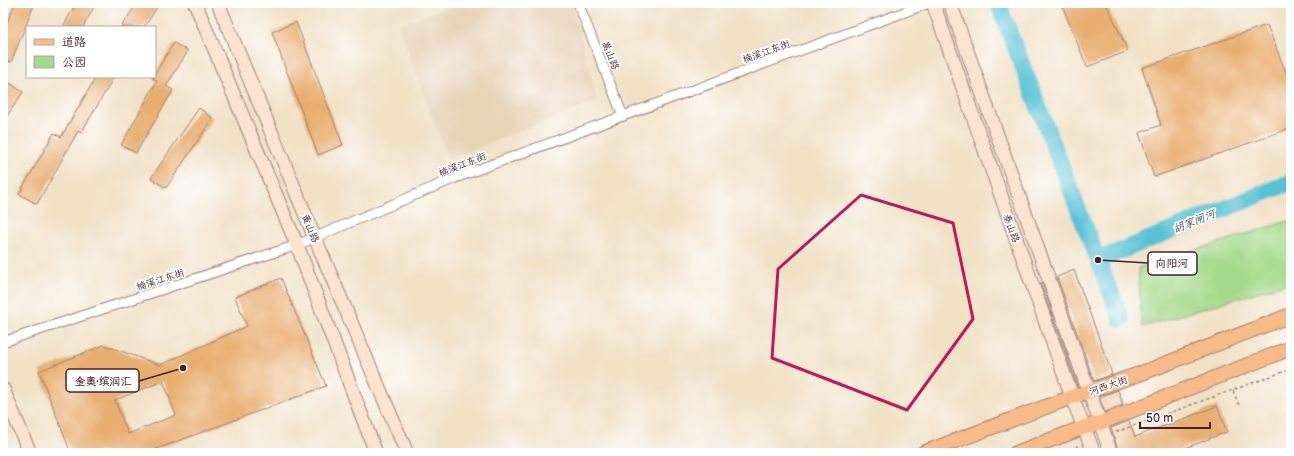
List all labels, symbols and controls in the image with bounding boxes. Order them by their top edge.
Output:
legend [26,26,156,78]
text: 道路 [62,35,86,50]
street label: 楠溪江东街 [741,38,792,66]
street label: 嵩山路 [599,39,621,72]
text: 公园 [62,55,86,70]
street label: 楠溪江东街 [437,150,488,179]
water label: 胡家闸河 [1171,206,1219,236]
street label: 黄山路 [299,212,321,245]
street label: 泰山路 [1000,212,1022,244]
callout: 向阳河 [1148,252,1197,275]
text: 向阳河 [1156,257,1189,270]
street label: 楠溪江东街 [135,267,186,293]
callout: 金奥·缤润汇 [66,369,139,392]
street label: 河西大街 [1087,374,1129,398]
text: 金奥·缤润汇 [75,375,131,388]
scale bar [1140,404,1210,430]
text: 50 m [1146,411,1173,426]

